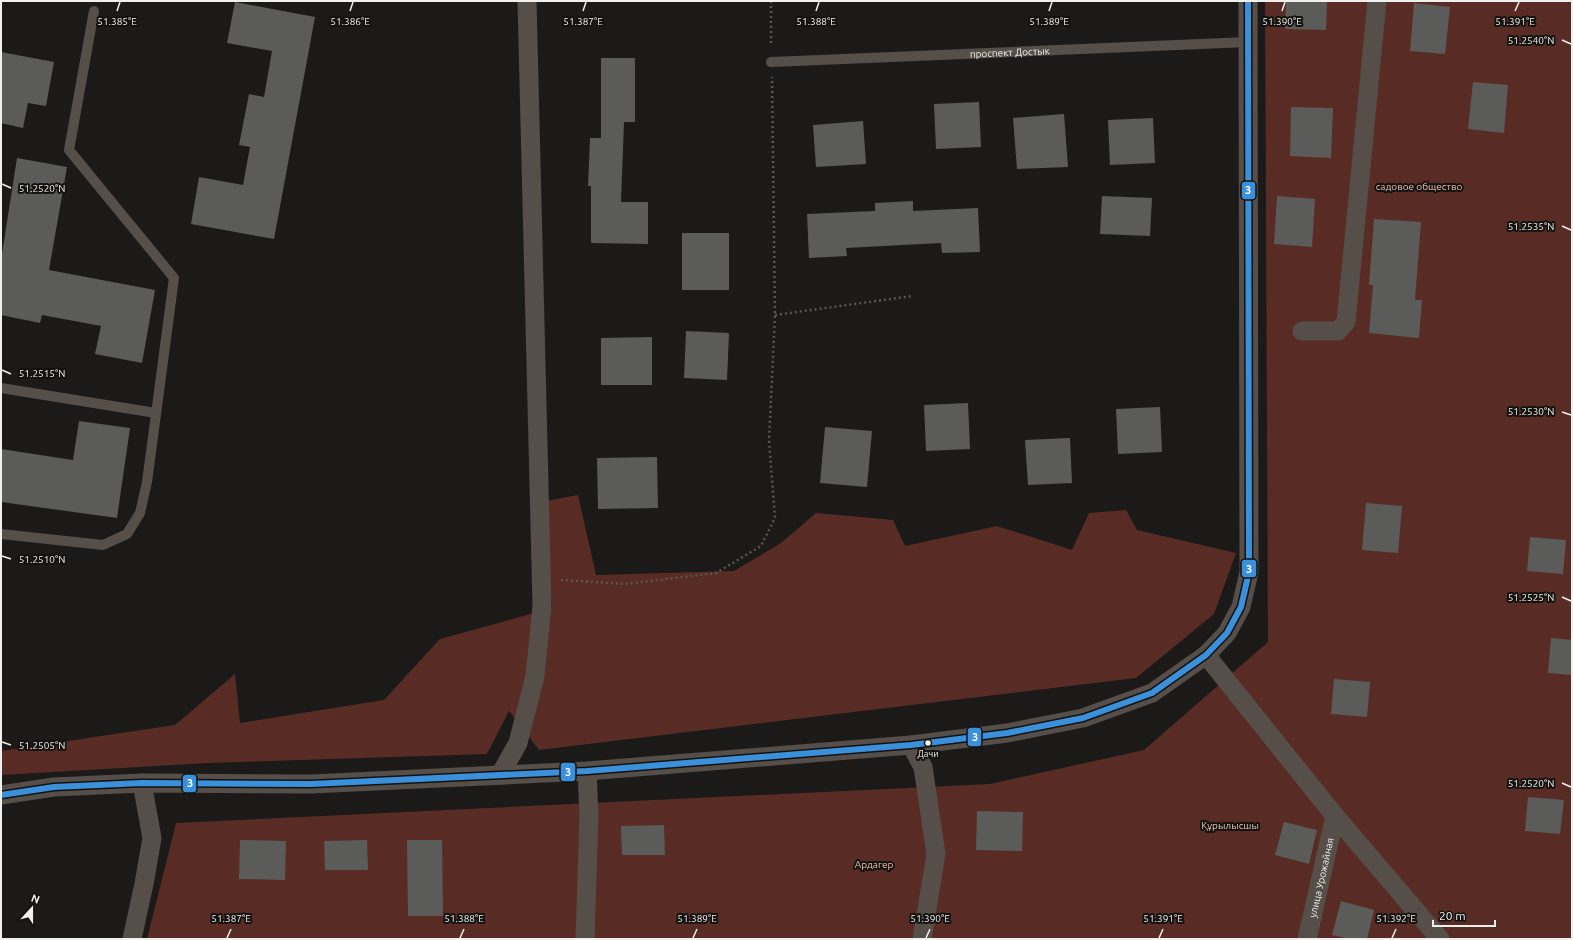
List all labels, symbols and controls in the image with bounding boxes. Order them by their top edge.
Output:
text: 51.385°E [97,16,137,27]
text: 51.386°E [330,16,370,27]
text: 51.387°E [563,16,603,27]
text: 51.388°E [796,16,836,27]
text: 51.389°E [1029,16,1069,27]
text: 51.390°E [1262,16,1302,27]
text: 51.391°E [1495,16,1535,27]
text: 51.2540°N [1508,35,1554,46]
street label: проспект Достык [970,45,1050,59]
line badge: 3 [1241,181,1256,200]
park label: садовое общество [1376,181,1462,192]
text: 51.2520°N [19,183,65,194]
text: 3 [1245,184,1251,196]
text: 51.2535°N [1508,221,1554,232]
text: 51.2515°N [19,368,65,379]
text: 51.2530°N [1508,406,1554,417]
text: 51.2510°N [19,554,65,565]
line badge: 3 [1241,559,1257,578]
text: 3 [1246,563,1252,575]
text: 51.2525°N [1508,592,1554,603]
line badge: 3 [967,727,982,747]
text: 3 [972,731,978,743]
marker: Дачи [923,738,933,748]
text: 51.2505°N [19,740,65,751]
place label: Дачи [918,749,938,759]
line badge: 3 [560,762,576,782]
text: 3 [565,766,571,778]
line badge: 3 [182,774,197,793]
text: 3 [187,777,193,789]
text: 51.2520°N [1508,778,1554,789]
park label: Құрылысшы [1201,820,1259,831]
street label: улица Урожайная [1307,837,1335,919]
park label: Ардагер [855,859,894,870]
north arrow [12,888,52,928]
text: N [30,892,42,906]
scale bar [1433,902,1495,928]
text: 20 m [1439,909,1466,922]
text: 51.387°E [211,913,251,924]
text: 51.388°E [444,913,484,924]
text: 51.389°E [677,913,717,924]
text: 51.390°E [910,913,950,924]
text: 51.391°E [1143,913,1183,924]
text: 51.392°E [1376,913,1416,924]

